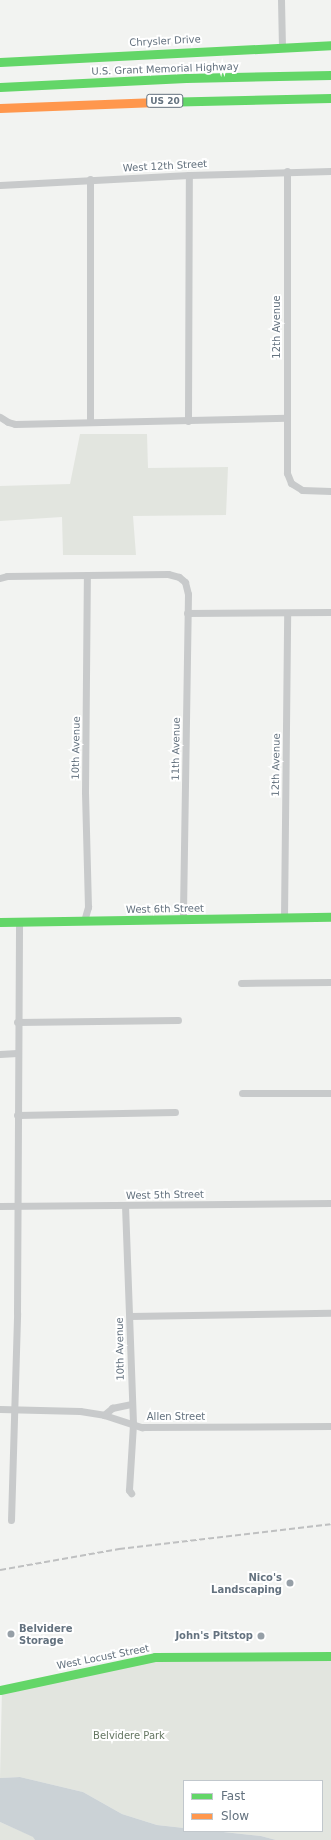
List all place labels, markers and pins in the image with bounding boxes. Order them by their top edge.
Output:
place label: Nico's Landscaping [211,1571,282,1594]
marker: Nico's Landscaping [285,1578,295,1588]
place label: Belvidere Storage [19,1622,72,1646]
marker: Belvidere Storage [6,1629,16,1639]
place label: John's Pitstop [175,1630,253,1642]
marker: John's Pitstop [256,1631,266,1641]

